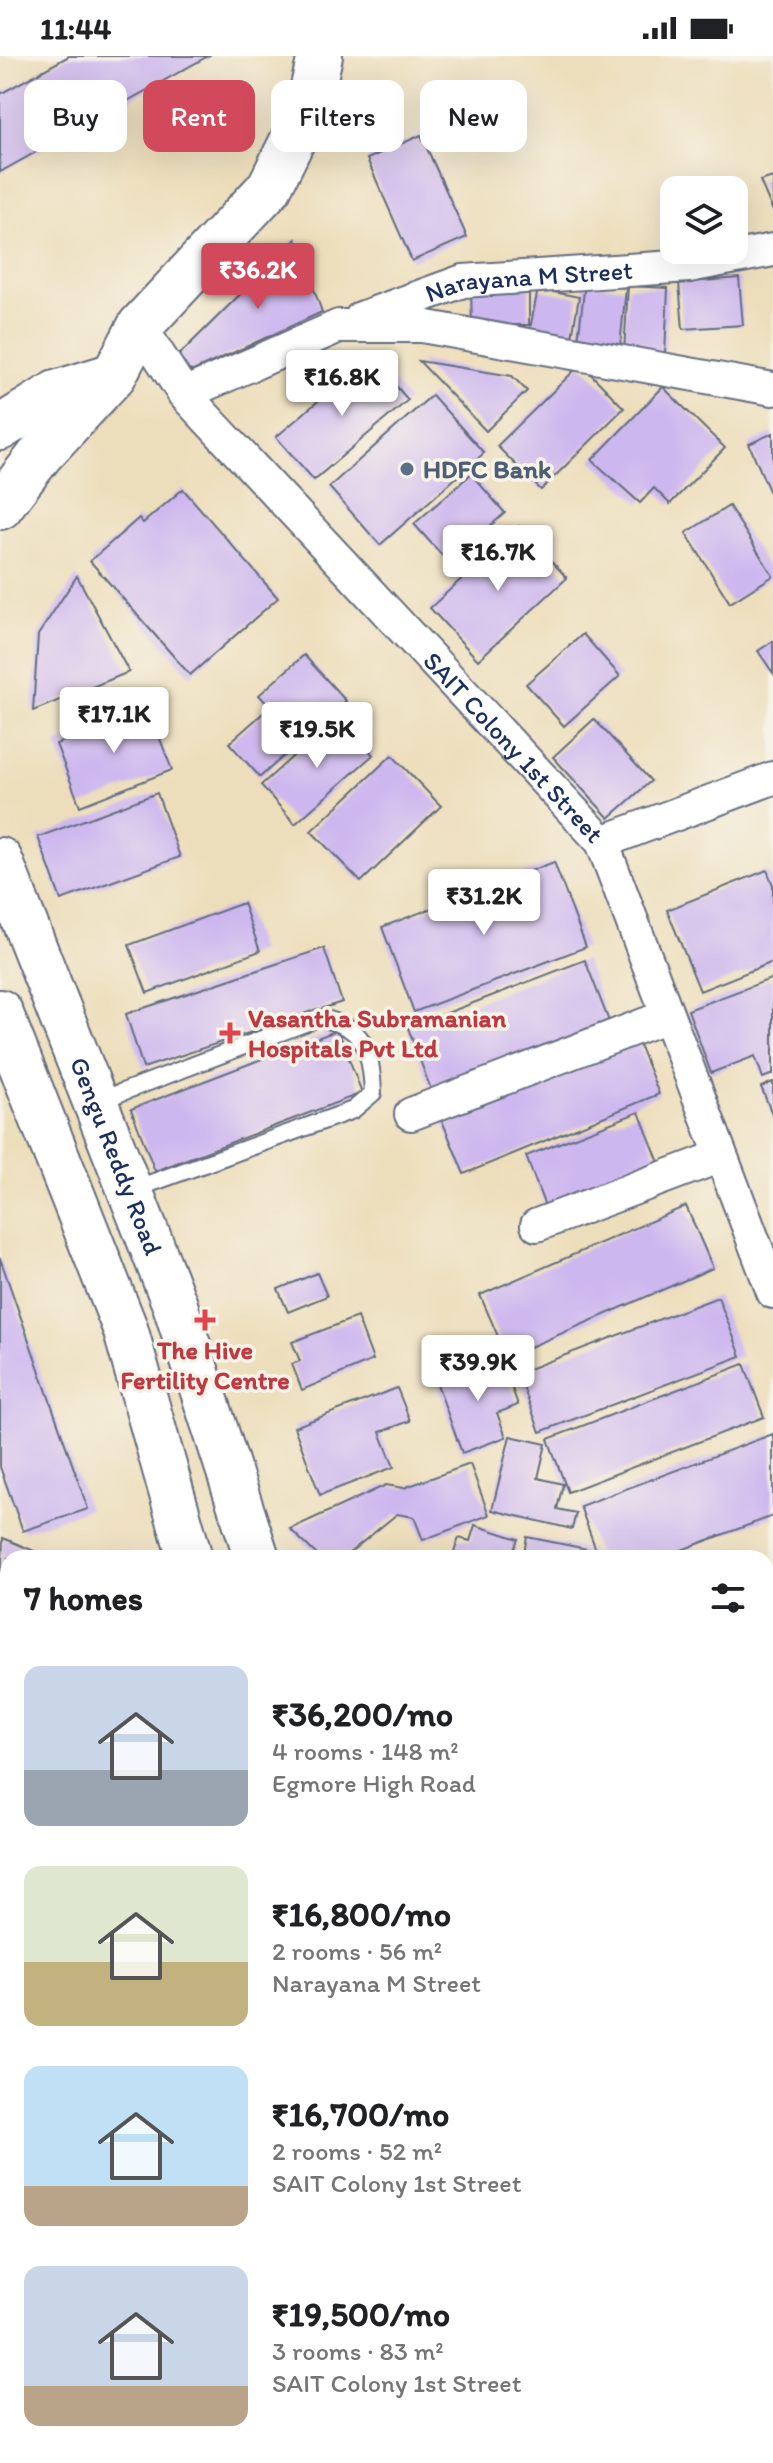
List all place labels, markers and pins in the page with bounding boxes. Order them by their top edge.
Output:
pin: ₹36.2K [193,243,323,311]
pin: ₹16.8K [277,350,407,418]
place label: HDFC Bank [423,453,552,485]
marker: HDFC Bank [398,460,416,478]
pin: ₹16.7K [433,525,563,593]
pin: ₹17.1K [49,687,179,755]
pin: ₹19.5K [252,702,382,770]
pin: ₹31.2K [419,869,549,937]
place label: Vasantha Subramanian Hospitals Pvt Ltd [248,1002,506,1064]
marker: Vasantha Subramanian Hospitals Pvt Ltd [219,1022,241,1044]
marker: The Hive Fertility Centre [194,1309,216,1331]
place label: The Hive Fertility Centre [120,1334,290,1396]
pin: ₹39.9K [413,1335,543,1403]

